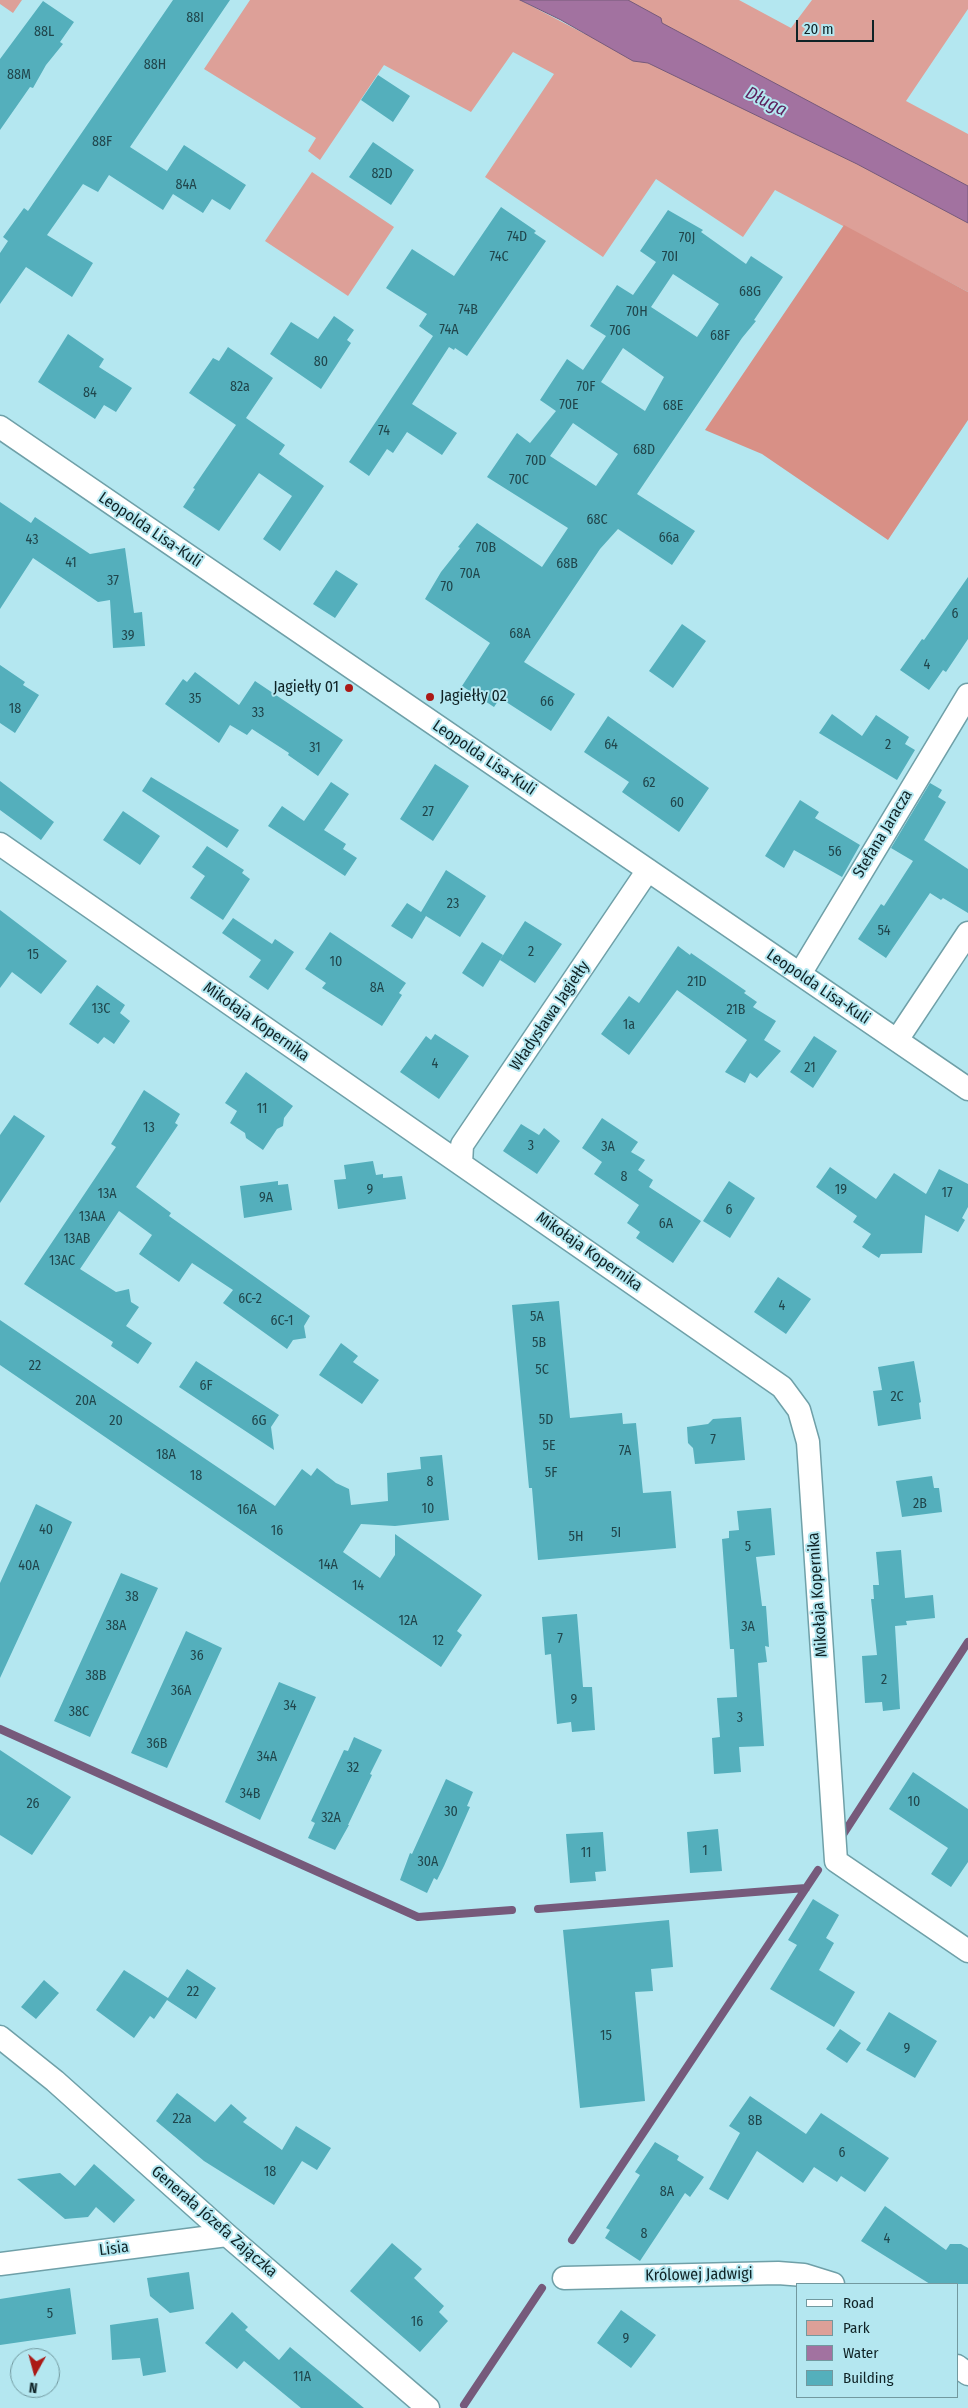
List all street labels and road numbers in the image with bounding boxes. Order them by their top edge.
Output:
street label: Leopolda Lisa-Kuli [95,488,205,572]
street label: Leopolda Lisa-Kuli [429,716,539,800]
street label: Stefana Jaracza [849,787,917,881]
street label: Leopolda Lisa-Kuli [763,945,873,1029]
street label: Władysława Jagiełły [506,957,594,1075]
street label: Mikołaja Kopernika [199,978,313,1066]
street label: Mikołaja Kopernika [532,1208,646,1296]
street label: Mikołaja Kopernika [804,1532,832,1658]
street label: Generała Józefa Zajączka [147,2162,281,2282]
street label: Lisia [98,2238,130,2260]
street label: Królowej Jadwigi [645,2264,753,2286]

